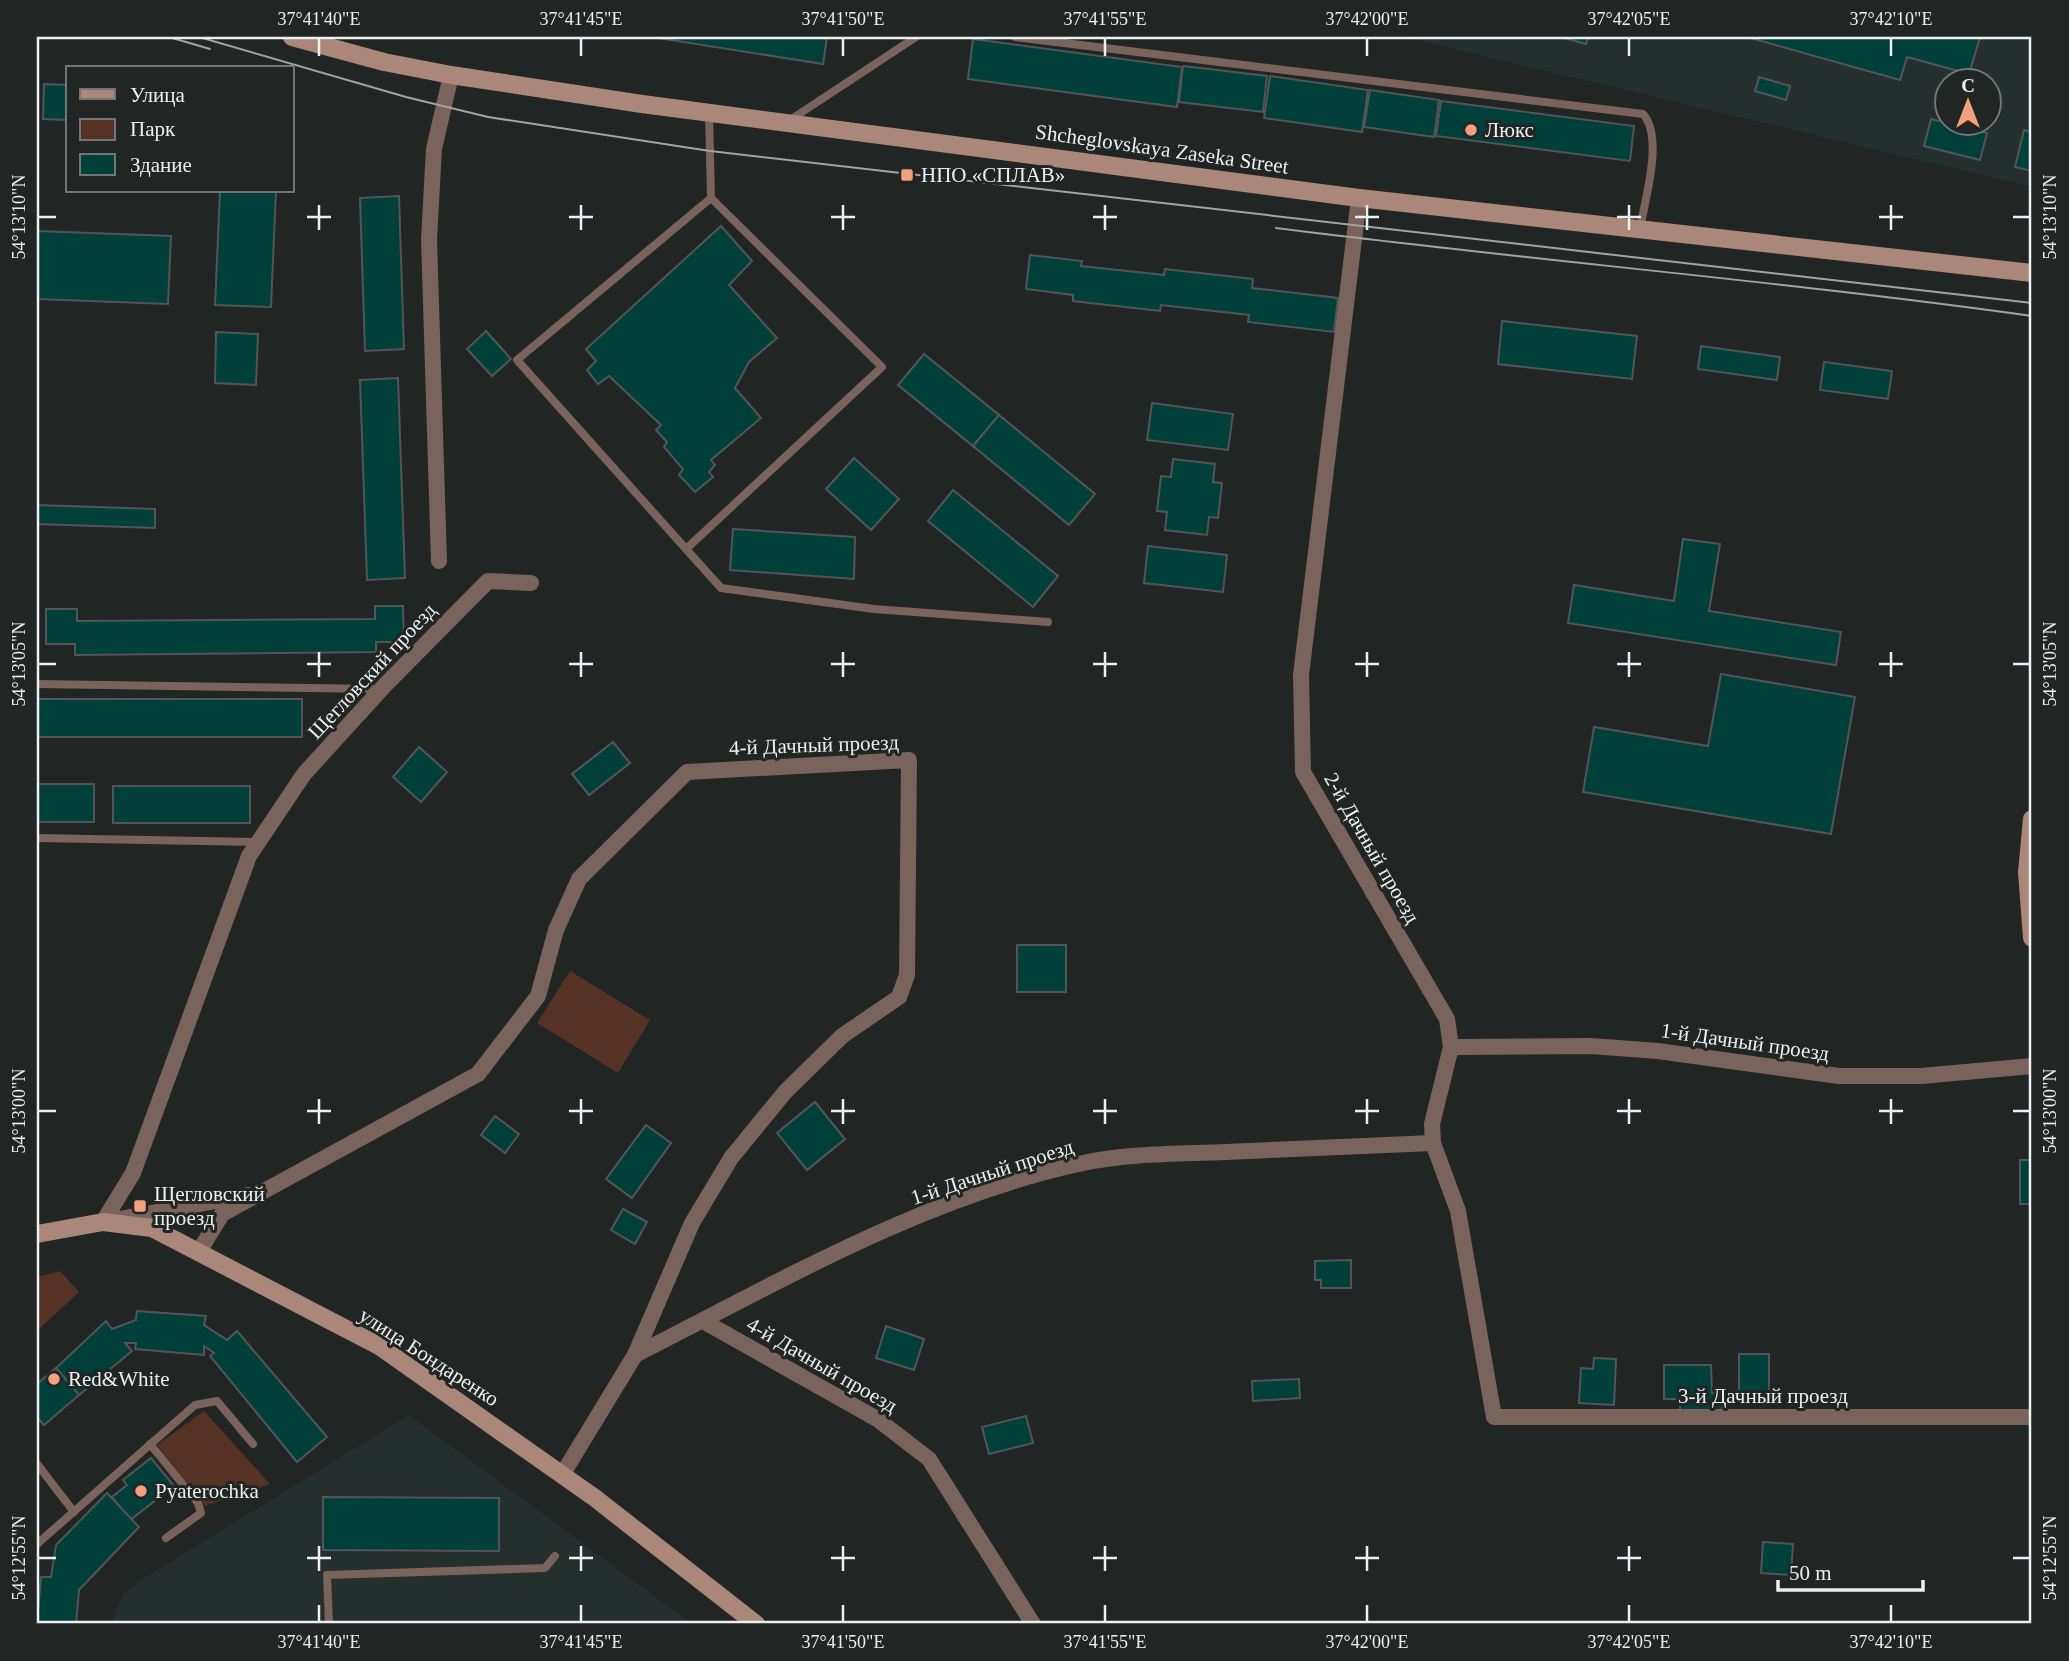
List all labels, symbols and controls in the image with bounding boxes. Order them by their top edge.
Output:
text: 37°41'40"E [278,9,360,29]
text: 37°41'45"E [540,9,622,29]
text: 37°41'50"E [802,9,884,29]
text: 37°41'55"E [1064,9,1146,29]
text: 37°42'00"E [1326,9,1408,29]
text: 37°42'05"E [1588,9,1670,29]
text: 37°42'10"E [1850,9,1932,29]
legend [66,66,294,192]
north arrow [1932,66,2002,136]
text: С [1961,75,1975,96]
text: Улица [130,83,185,107]
text: Парк [130,117,176,141]
place label: Люкс [1485,118,1534,142]
street label: Shcheglovskaya Zaseka Street [1034,119,1290,179]
marker: Люкс [1463,122,1479,138]
text: Здание [130,153,192,177]
place label: НПО «СПЛАВ» [921,163,1065,187]
marker: НПО «СПЛАВ» [899,167,915,183]
text: 54°13'10"N [9,175,29,259]
text: 54°13'10"N [2040,175,2060,259]
street label: Щегловский проезд [303,598,441,744]
text: 54°13'05"N [9,622,29,706]
text: 54°13'05"N [2040,622,2060,706]
street label: 4-й Дачный проезд [729,730,900,760]
street label: 2-й Дачный проезд [1319,768,1425,928]
street label: 1-й Дачный проезд [1659,1018,1831,1066]
text: 54°13'00"N [9,1069,29,1153]
text: 54°13'00"N [2040,1069,2060,1153]
street label: 1-й Дачный проезд [908,1134,1077,1210]
place label: Щегловский проезд [154,1182,265,1230]
marker: Щегловский проезд [132,1198,148,1214]
street label: улица Бондаренко [355,1303,503,1411]
street label: 4-й Дачный проезд [742,1312,902,1418]
place label: Red&White [68,1367,169,1391]
marker: Red&White [46,1371,62,1387]
street label: 3-й Дачный проезд [1678,1384,1848,1408]
place label: Pyaterochka [155,1479,259,1503]
marker: Pyaterochka [133,1483,149,1499]
text: 54°12'55"N [9,1516,29,1600]
text: 54°12'55"N [2040,1516,2060,1600]
scale bar [1778,1549,1924,1593]
text: 50 m [1789,1561,1832,1585]
text: 37°41'40"E [278,1632,360,1652]
text: 37°41'45"E [540,1632,622,1652]
text: 37°41'50"E [802,1632,884,1652]
text: 37°41'55"E [1064,1632,1146,1652]
text: 37°42'00"E [1326,1632,1408,1652]
text: 37°42'05"E [1588,1632,1670,1652]
text: 37°42'10"E [1850,1632,1932,1652]

